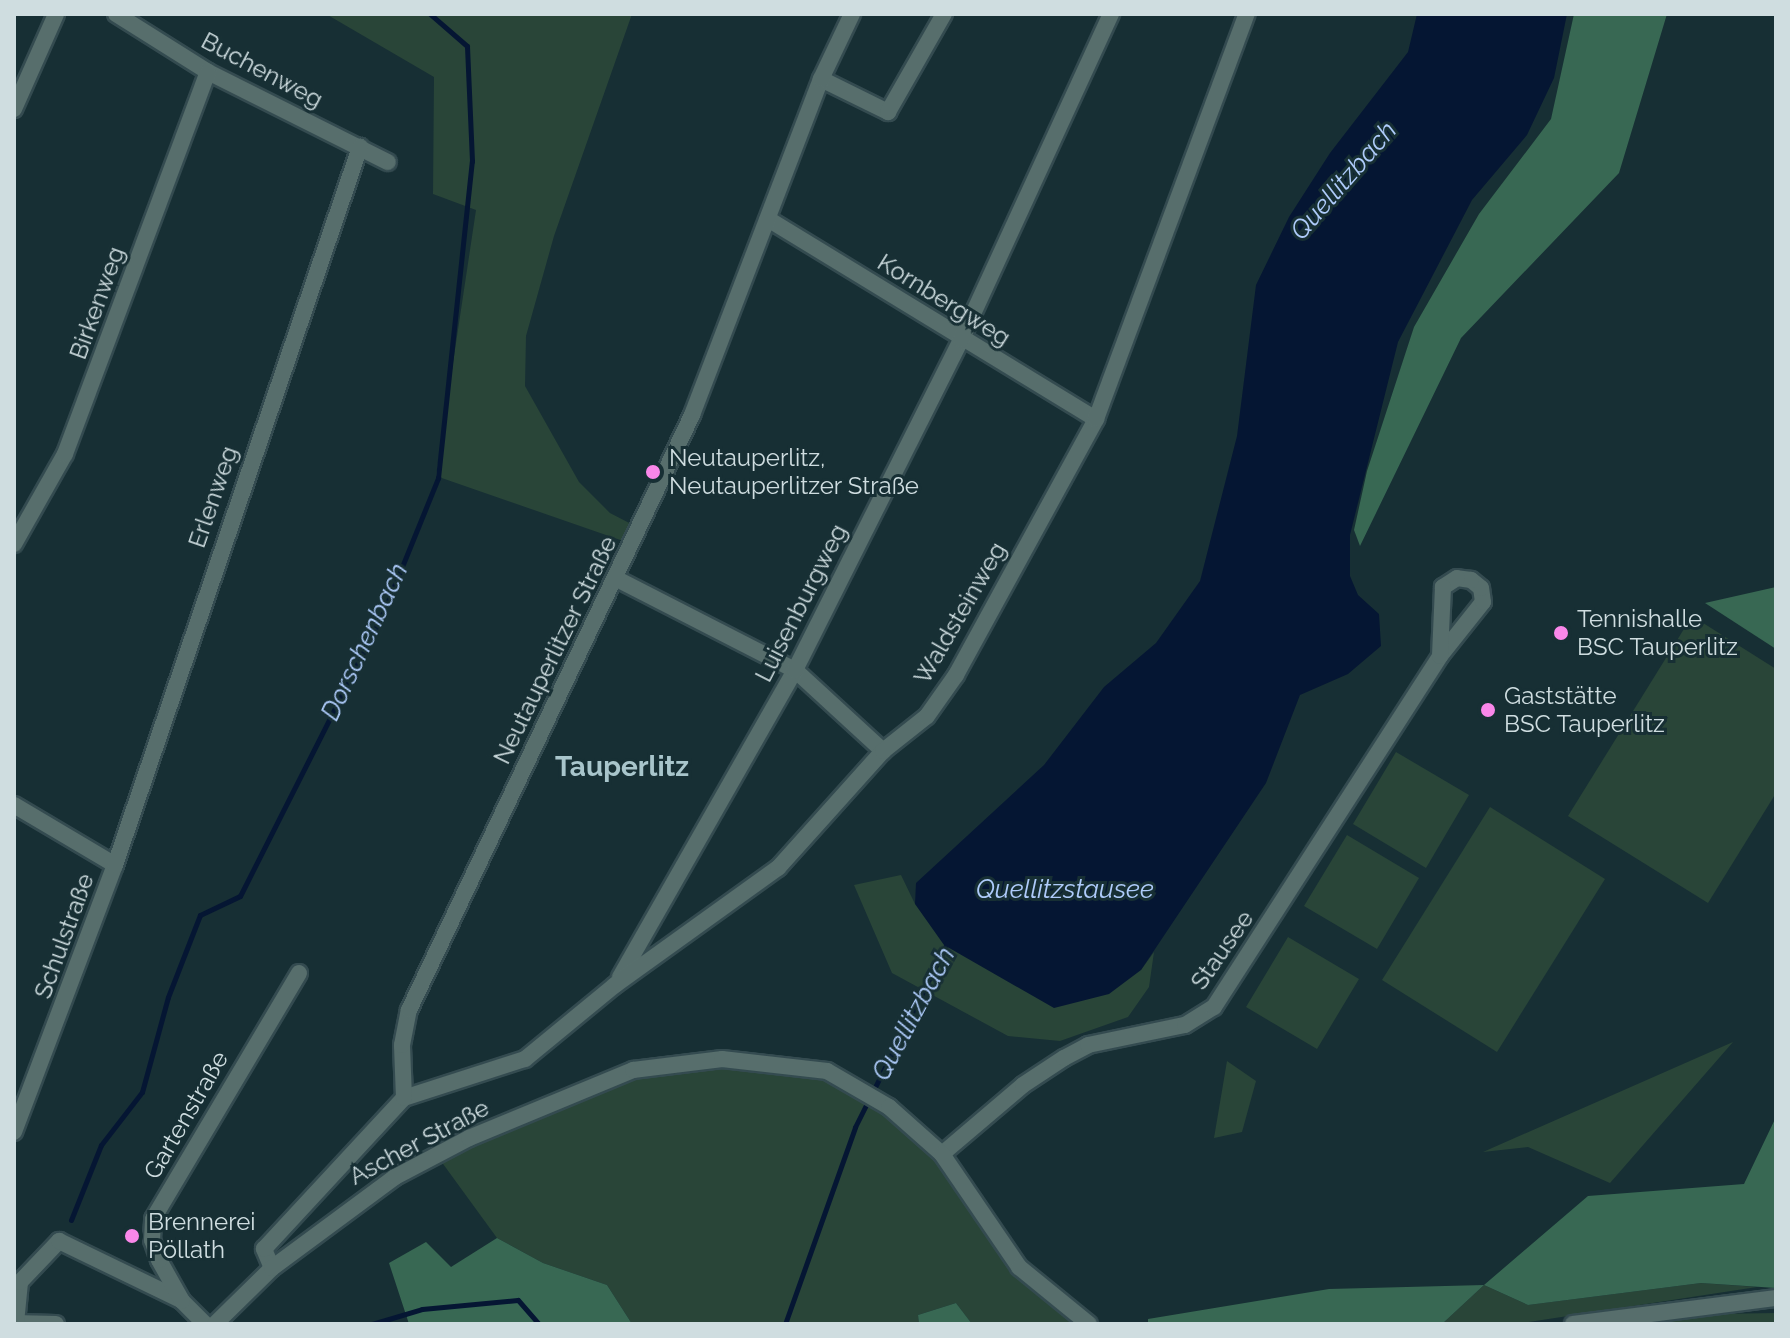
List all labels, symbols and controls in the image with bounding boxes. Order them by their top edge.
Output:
street label: Buchenweg [196,26,328,114]
water label: Quellitzbach [1284,116,1404,246]
street label: Birkenweg [63,243,131,363]
street label: Kornbergweg [872,248,1016,352]
street label: Erlenweg [182,443,244,551]
place label: Neutauperlitz, Neutauperlitzer Straße [669,444,920,500]
marker: Neutauperlitz, Neutauperlitzer Straße [644,463,662,481]
street label: Luisenburgweg [749,519,853,687]
street label: Neutauperlitzer Straße [487,531,623,769]
street label: Waldsteinweg [908,537,1012,689]
water label: Dorschenbach [315,558,415,726]
place label: Tennishalle BSC Tauperlitz [1577,605,1739,661]
marker: Tennishalle BSC Tauperlitz [1552,624,1570,642]
place label: Gaststätte BSC Tauperlitz [1504,682,1666,738]
marker: Gaststätte BSC Tauperlitz [1479,701,1497,719]
district label: Tauperlitz [555,750,689,784]
street label: Schulstraße [28,870,100,1002]
water label: Quellitzstausee [976,874,1154,906]
street label: Stausee [1185,905,1259,995]
water label: Quellitzbach [866,942,962,1086]
street label: Gartenstraße [138,1046,234,1184]
street label: Ascher Straße [344,1093,494,1191]
place label: Brennerei Pöllath [148,1208,256,1264]
marker: Brennerei Pöllath [123,1227,141,1245]

